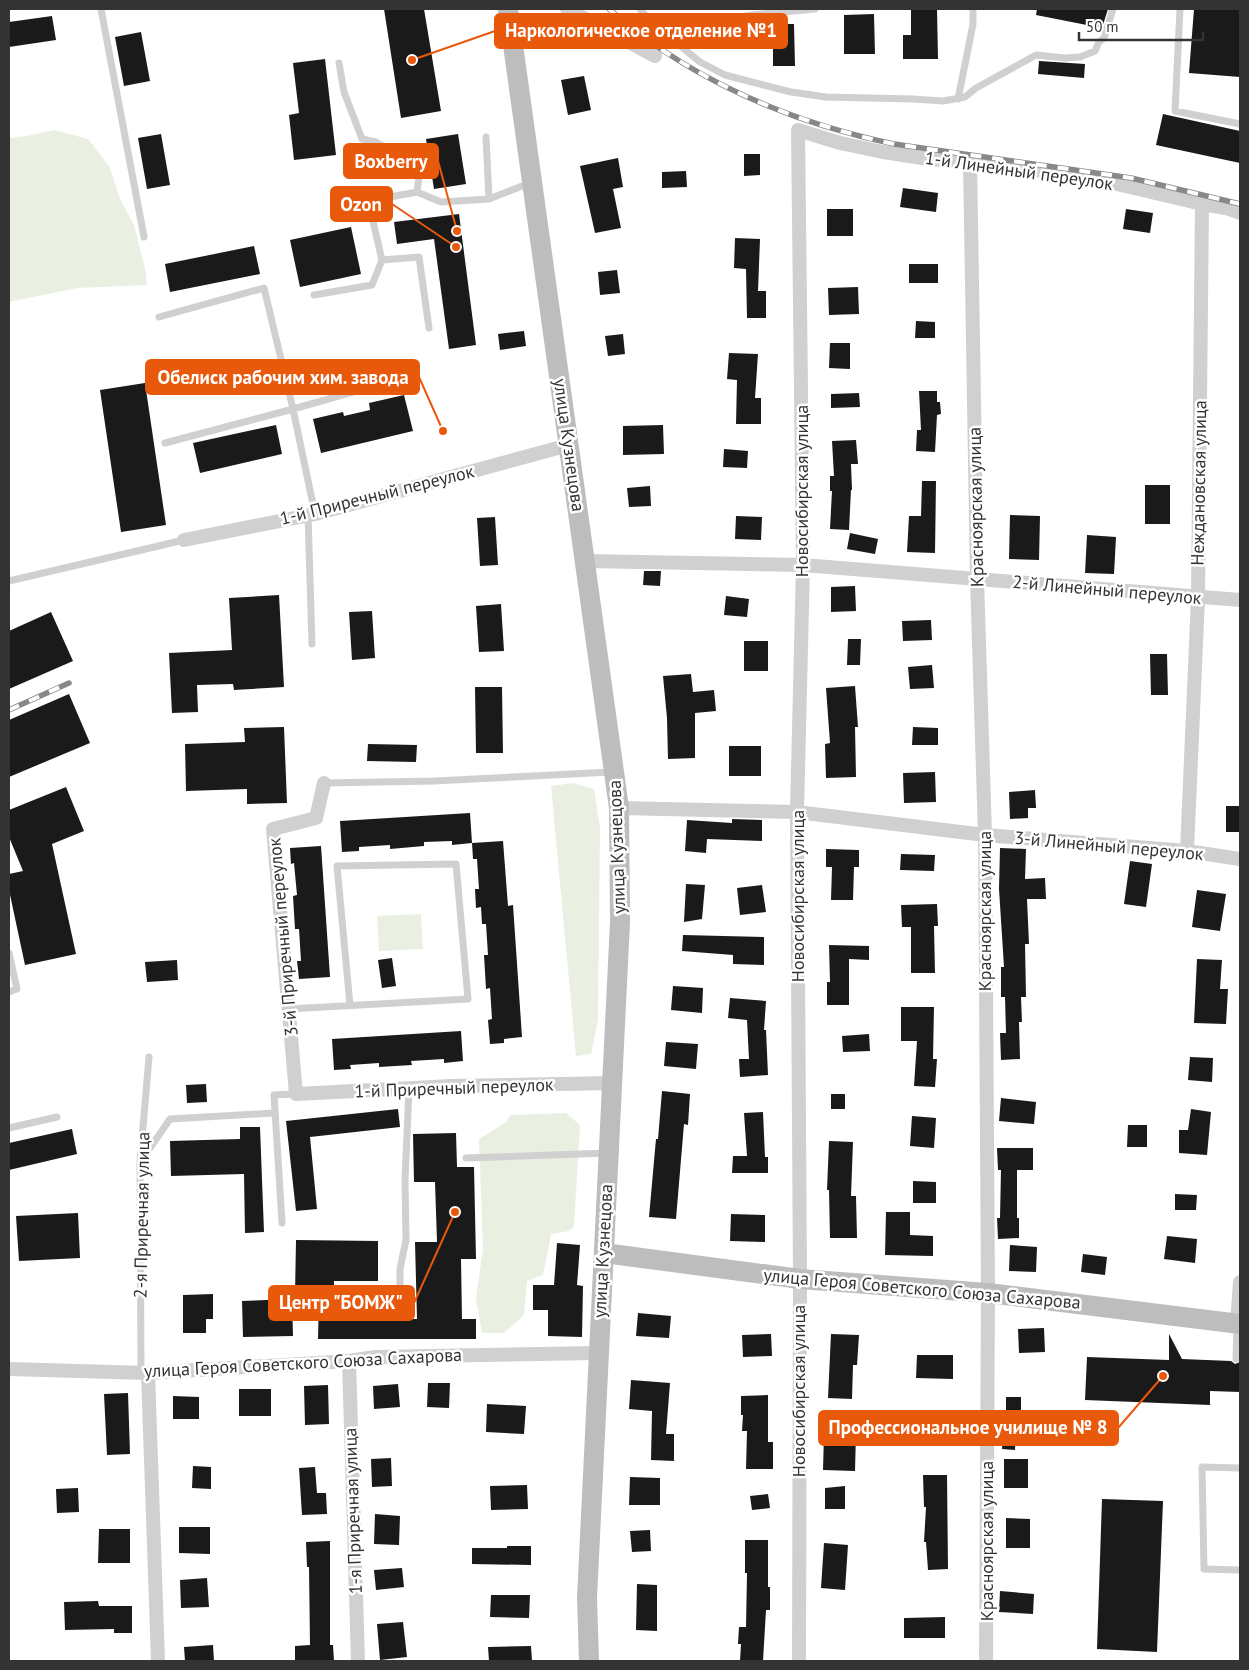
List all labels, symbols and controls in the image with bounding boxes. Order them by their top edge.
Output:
scale bar [1079,10,1203,42]
callout: Наркологическое отделение №1 [495,14,787,48]
text: 50 m [1086,17,1119,36]
text: Наркологическое отделение №1 [505,18,777,42]
callout: Boxberry [344,144,438,178]
street label: 1-й Линейный переулок [924,146,1115,195]
text: Boxberry [354,149,429,173]
callout: Ozon [331,187,392,221]
text: Ozon [340,192,382,216]
callout: Обелиск рабочим хим. завода [146,360,419,394]
text: Обелиск рабочим хим. завода [157,365,409,389]
street label: улица Кузнецова [549,377,590,513]
street label: Неждановская улица [1186,400,1211,566]
street label: Новосибирская улица [790,405,813,577]
street label: Красноярская улица [963,427,988,587]
street label: 1-й Приречный переулок [278,459,477,530]
street label: 2-й Линейный переулок [1012,570,1203,609]
street label: улица Кузнецова [603,780,630,914]
street label: Новосибирская улица [786,810,809,982]
street label: 3-й Линейный переулок [1014,826,1205,865]
street label: Красноярская улица [973,831,996,991]
street label: 3-й Приречный переулок [262,836,303,1037]
street label: 1-й Приречный переулок [354,1073,554,1102]
street label: 2-я Приречная улица [129,1132,154,1298]
street label: улица Кузнецова [588,1183,617,1319]
street label: улица Героя Советского Союза Сахарова [762,1263,1082,1314]
callout: Центр "БОМЖ" [269,1286,414,1320]
text: Центр "БОМЖ" [279,1290,403,1314]
street label: Новосибирская улица [787,1305,810,1477]
street label: улица Героя Советского Союза Сахарова [143,1343,463,1382]
callout: Профессиональное училище № 8 [819,1411,1118,1445]
text: Профессиональное училище № 8 [829,1415,1107,1439]
street label: 1-я Приречная улица [338,1427,367,1595]
street label: Красноярская улица [975,1461,998,1621]

